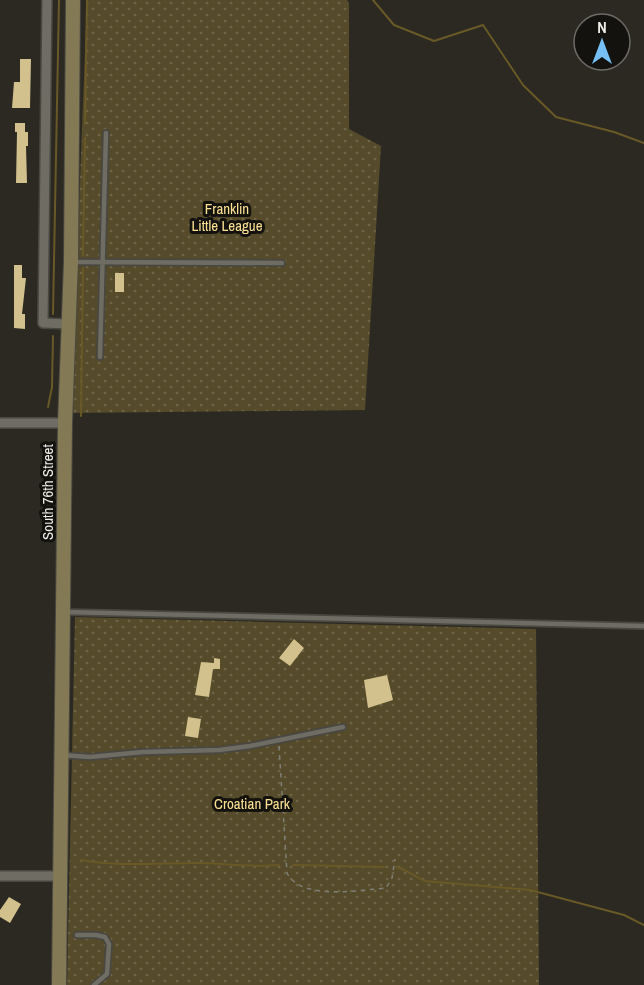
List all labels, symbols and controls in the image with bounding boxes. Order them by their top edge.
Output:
north arrow [572,12,632,72]
text: N [597,16,607,38]
park label: Franklin Little League [191,198,263,236]
street label: South 76th Street [37,444,58,540]
park label: Croatian Park [214,793,291,814]

